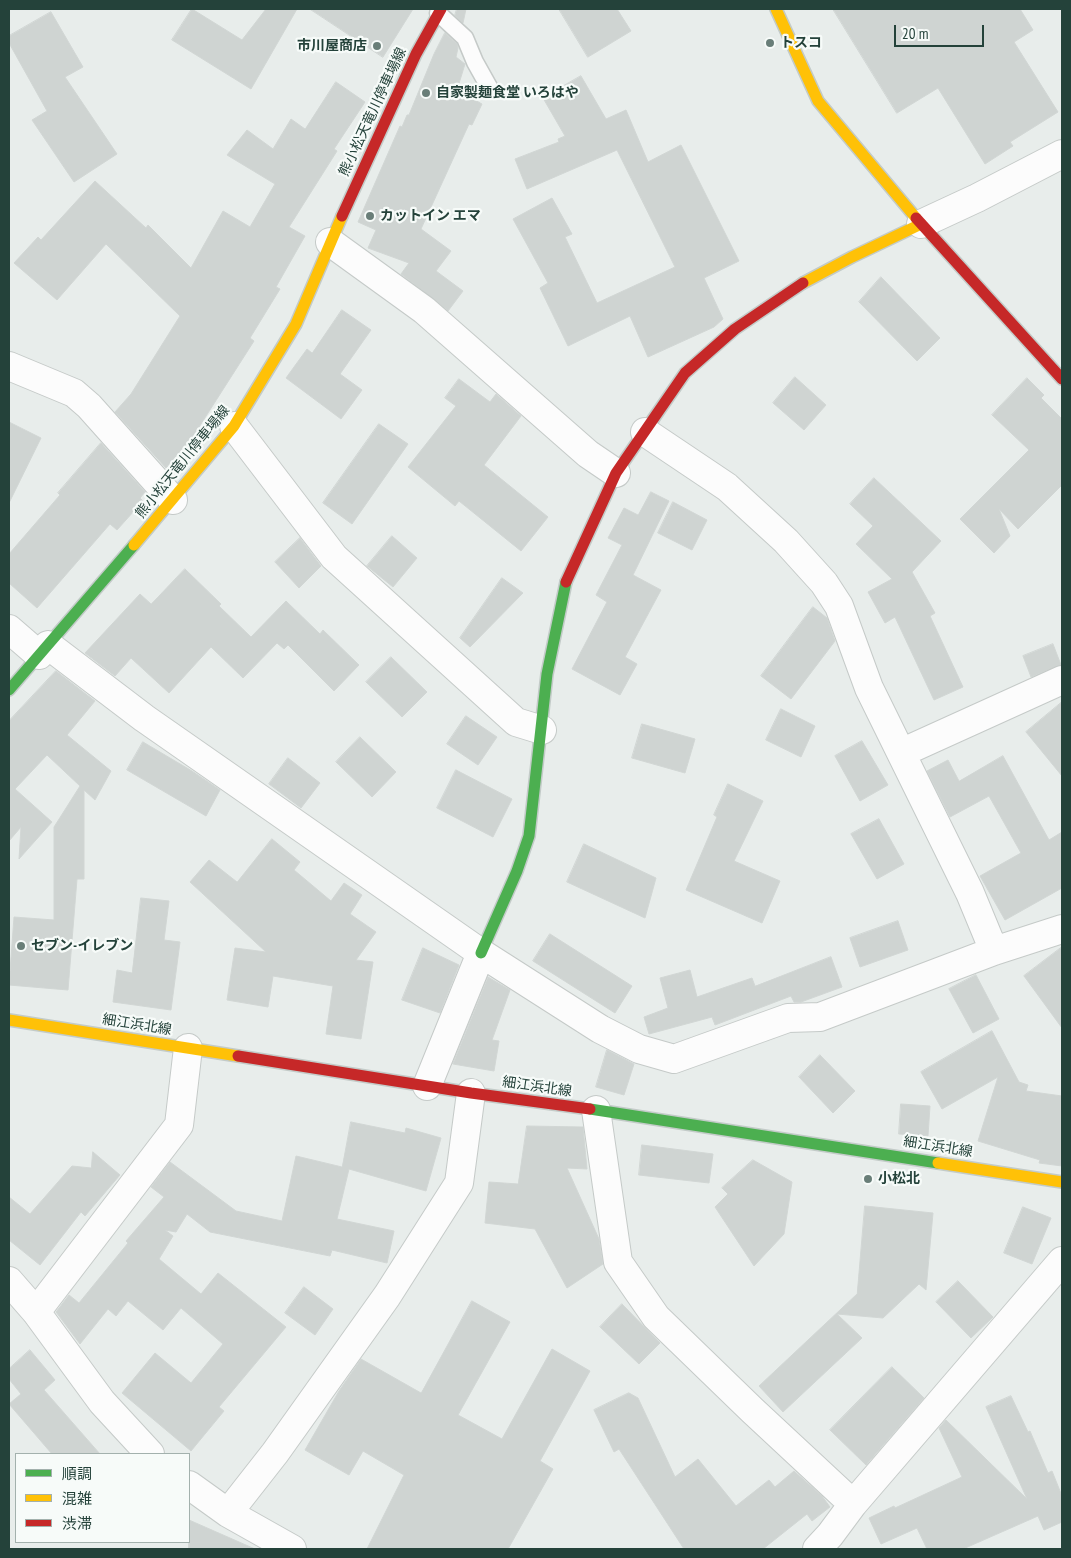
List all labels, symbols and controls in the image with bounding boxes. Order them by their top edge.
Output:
scale bar [896,15,986,47]
text: 20 m [902,24,928,43]
place label: トスコ [780,35,822,51]
marker: トスコ [764,37,776,49]
place label: 市川屋商店 [297,38,367,54]
marker: 市川屋商店 [371,40,383,52]
street label: 熊小松天竜川停車場線 [336,45,410,179]
place label: 自家製麺食堂 いろはや [436,85,579,101]
marker: 自家製麺食堂 いろはや [420,87,432,99]
place label: カットイン エマ [380,208,481,224]
marker: カットイン エマ [364,210,376,222]
street label: 熊小松天竜川停車場線 [132,402,234,522]
place label: セブン-イレブン [31,938,133,954]
marker: セブン-イレブン [15,940,27,952]
street label: 細江浜北線 [101,1011,173,1039]
street label: 細江浜北線 [501,1074,573,1100]
street label: 細江浜北線 [902,1133,974,1161]
place label: 小松北 [878,1171,920,1187]
marker: 小松北 [862,1173,874,1185]
legend [15,1453,190,1543]
text: 順調 [62,1464,92,1483]
text: 混雑 [62,1489,92,1508]
text: 渋滞 [62,1514,92,1533]

